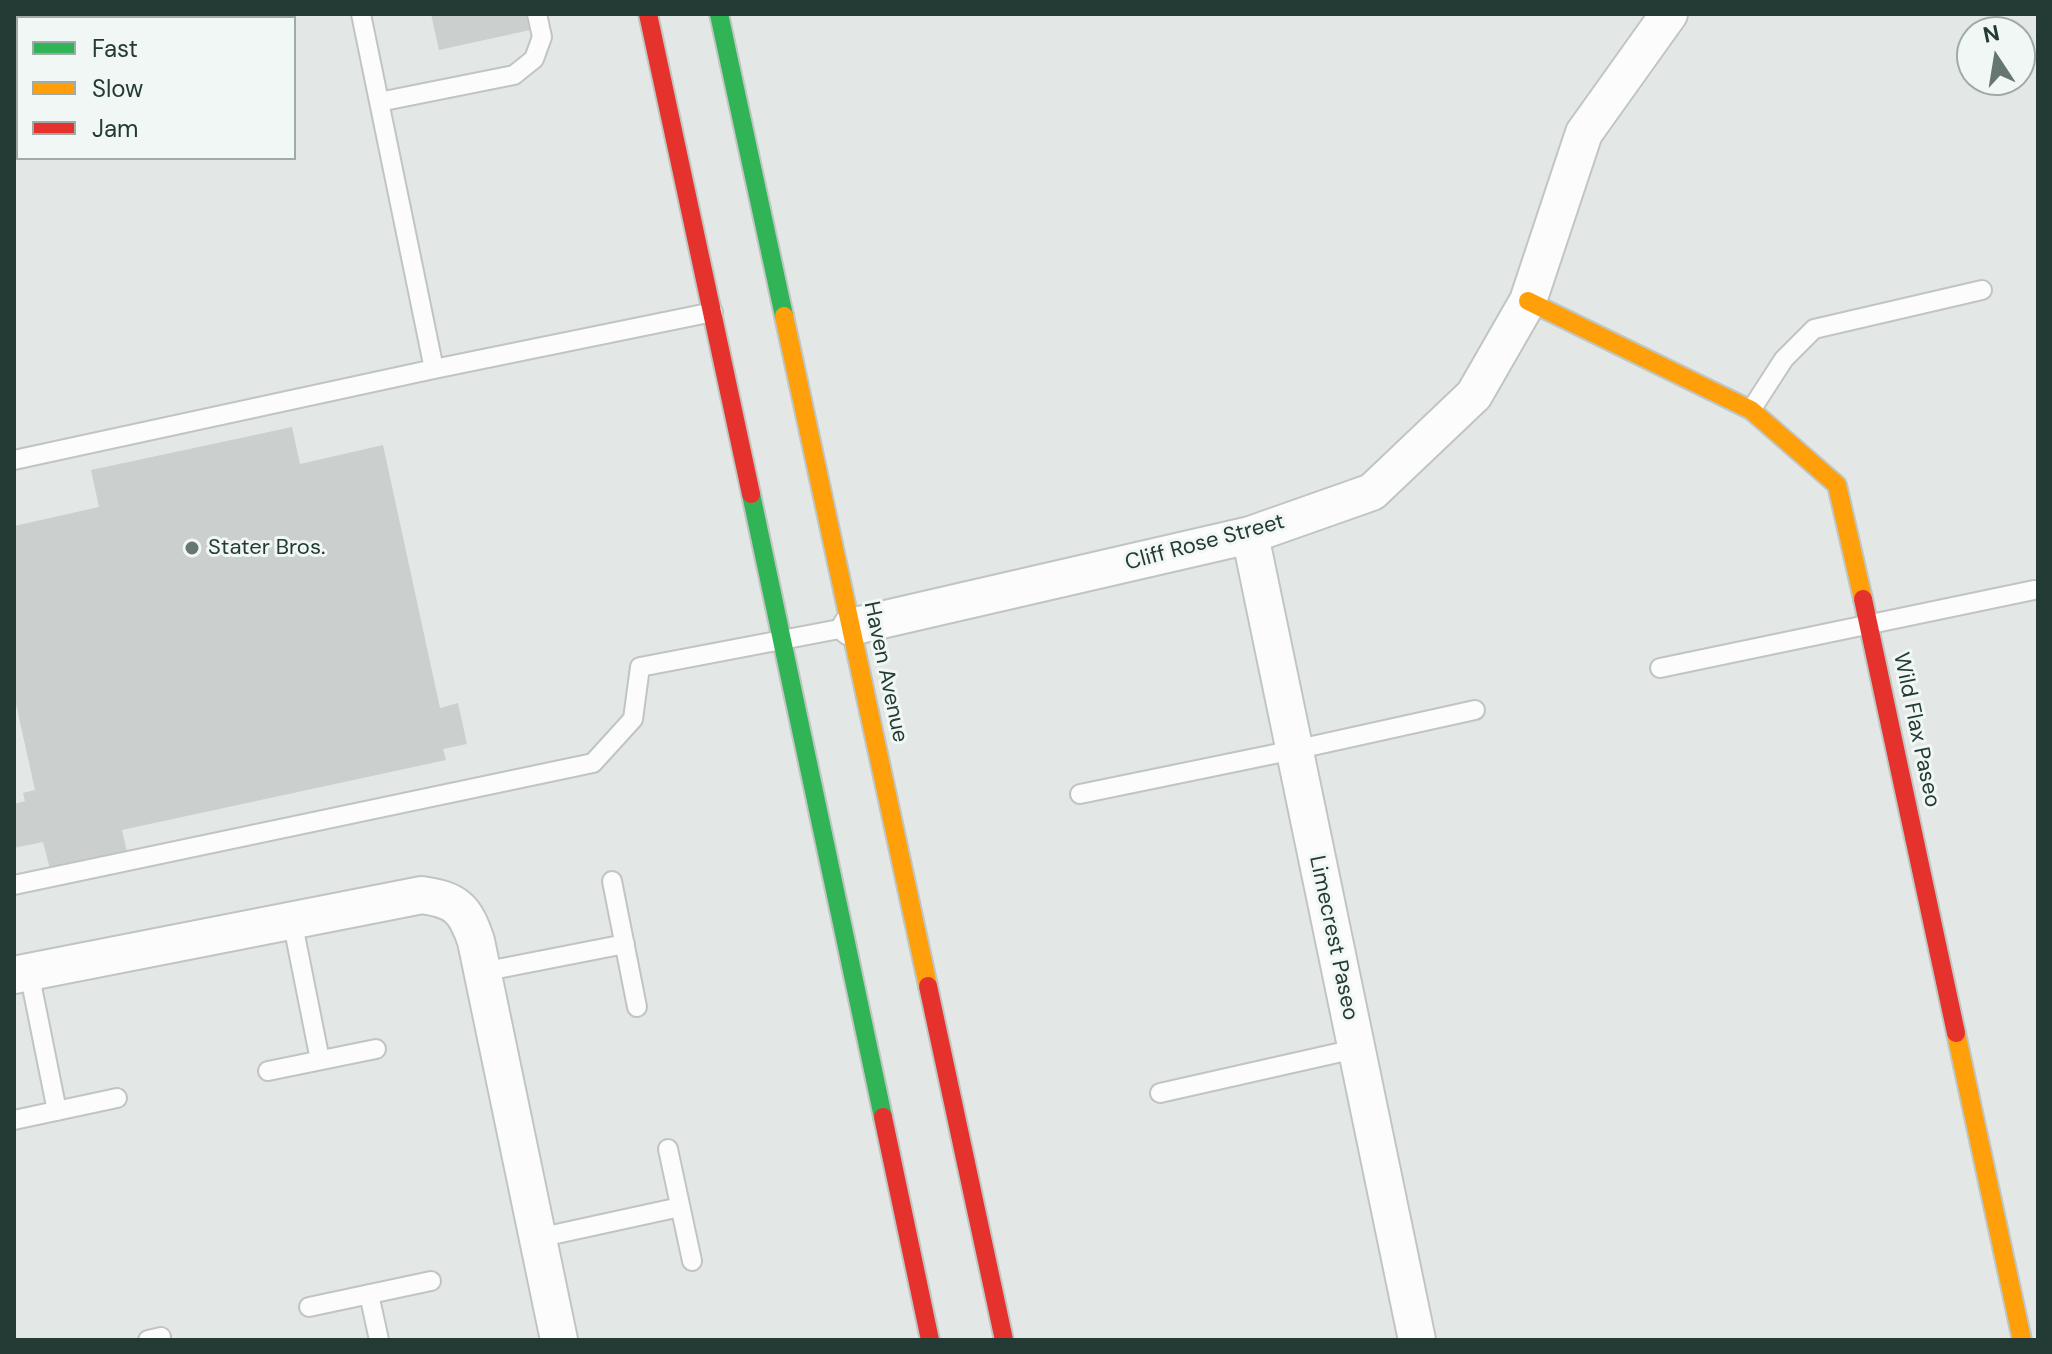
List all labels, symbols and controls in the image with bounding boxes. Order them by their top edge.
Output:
legend [16,16,296,160]
north arrow [1956,16,2036,96]
text: N [1980,18,2002,50]
text: Fast [92,33,138,64]
text: Slow [92,73,143,104]
text: Jam [92,113,138,144]
street label: Cliff Rose Street [1122,509,1288,577]
place label: Stater Bros. [208,535,325,561]
marker: Stater Bros. [183,539,201,557]
street label: Haven Avenue [857,599,913,745]
street label: Wild Flax Paseo [1887,650,1945,810]
street label: Limecrest Paseo [1303,853,1363,1023]

